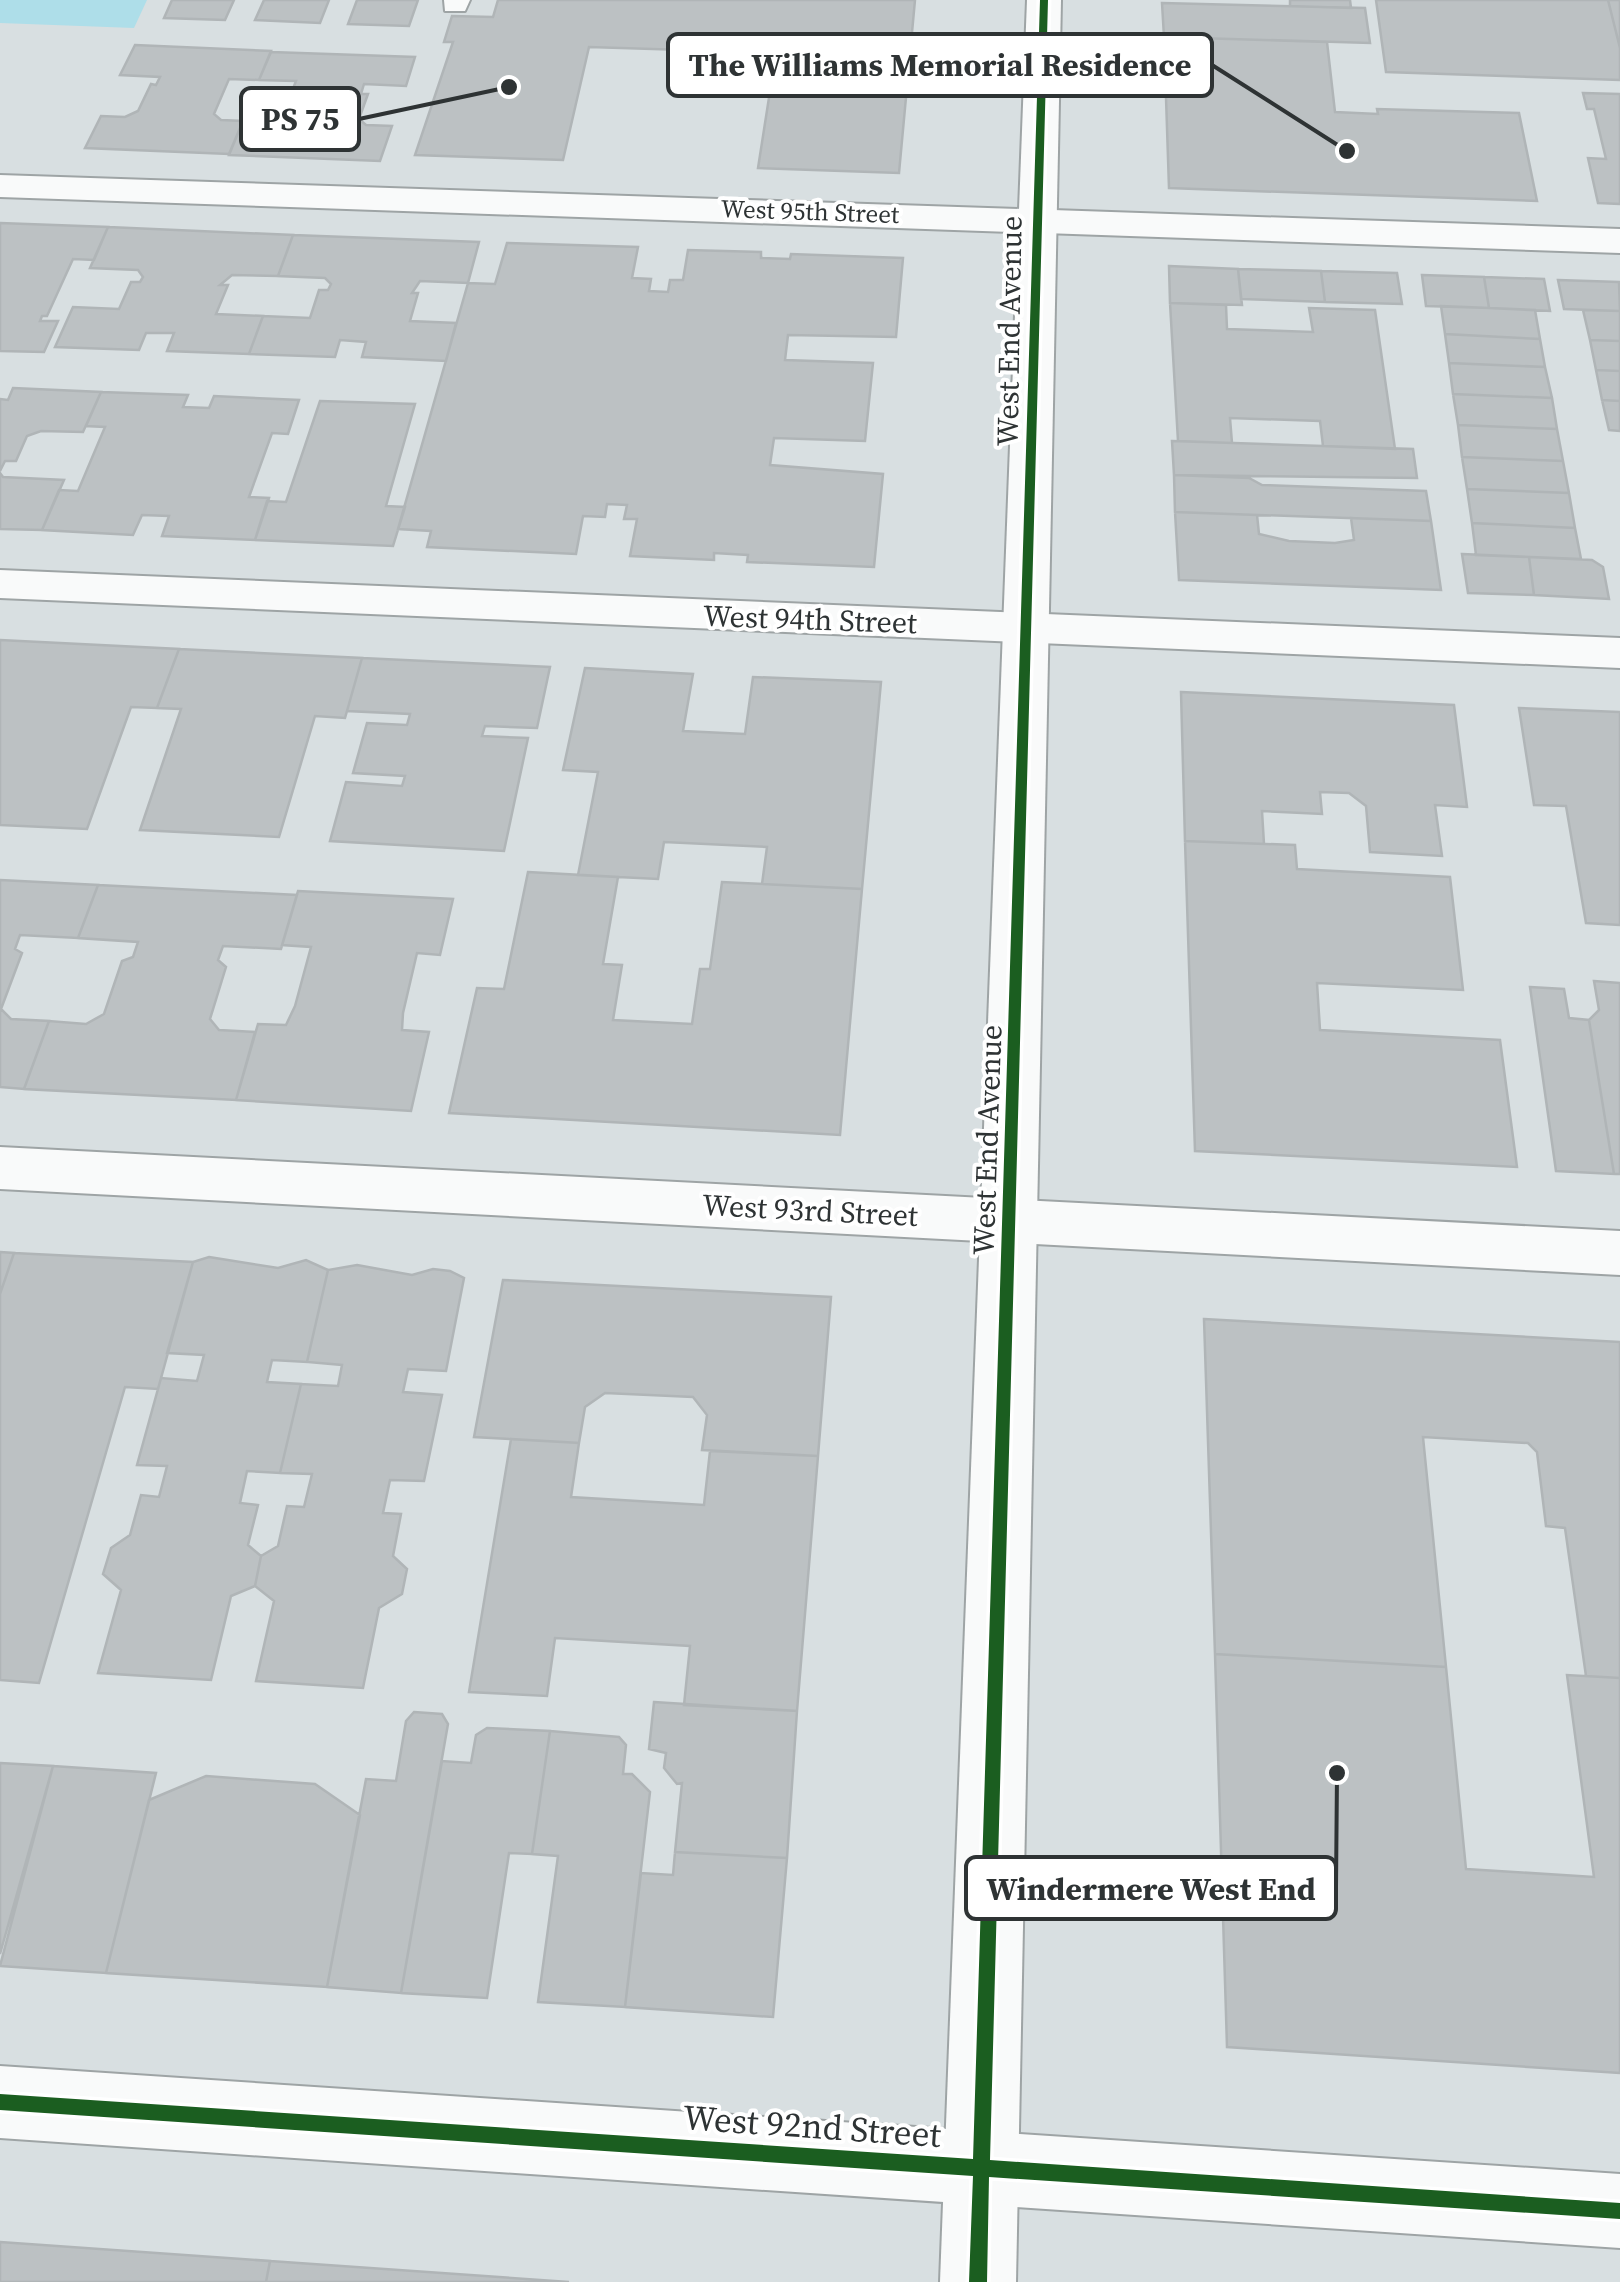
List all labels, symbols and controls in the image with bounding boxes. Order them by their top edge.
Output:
callout: The Williams Memorial Residence [668,34,1212,96]
text: The Williams Memorial Residence [689,43,1191,87]
callout: PS 75 [241,88,359,150]
text: PS 75 [261,97,339,141]
street label: West 95th Street [720,191,901,231]
street label: West End Avenue [986,215,1032,447]
street label: West 94th Street [702,595,918,643]
street label: West End Avenue [962,1024,1012,1256]
street label: West 93rd Street [701,1184,919,1236]
callout: Windermere West End [966,1857,1336,1919]
text: Windermere West End [986,1867,1316,1911]
street label: West 92nd Street [681,2093,943,2159]

